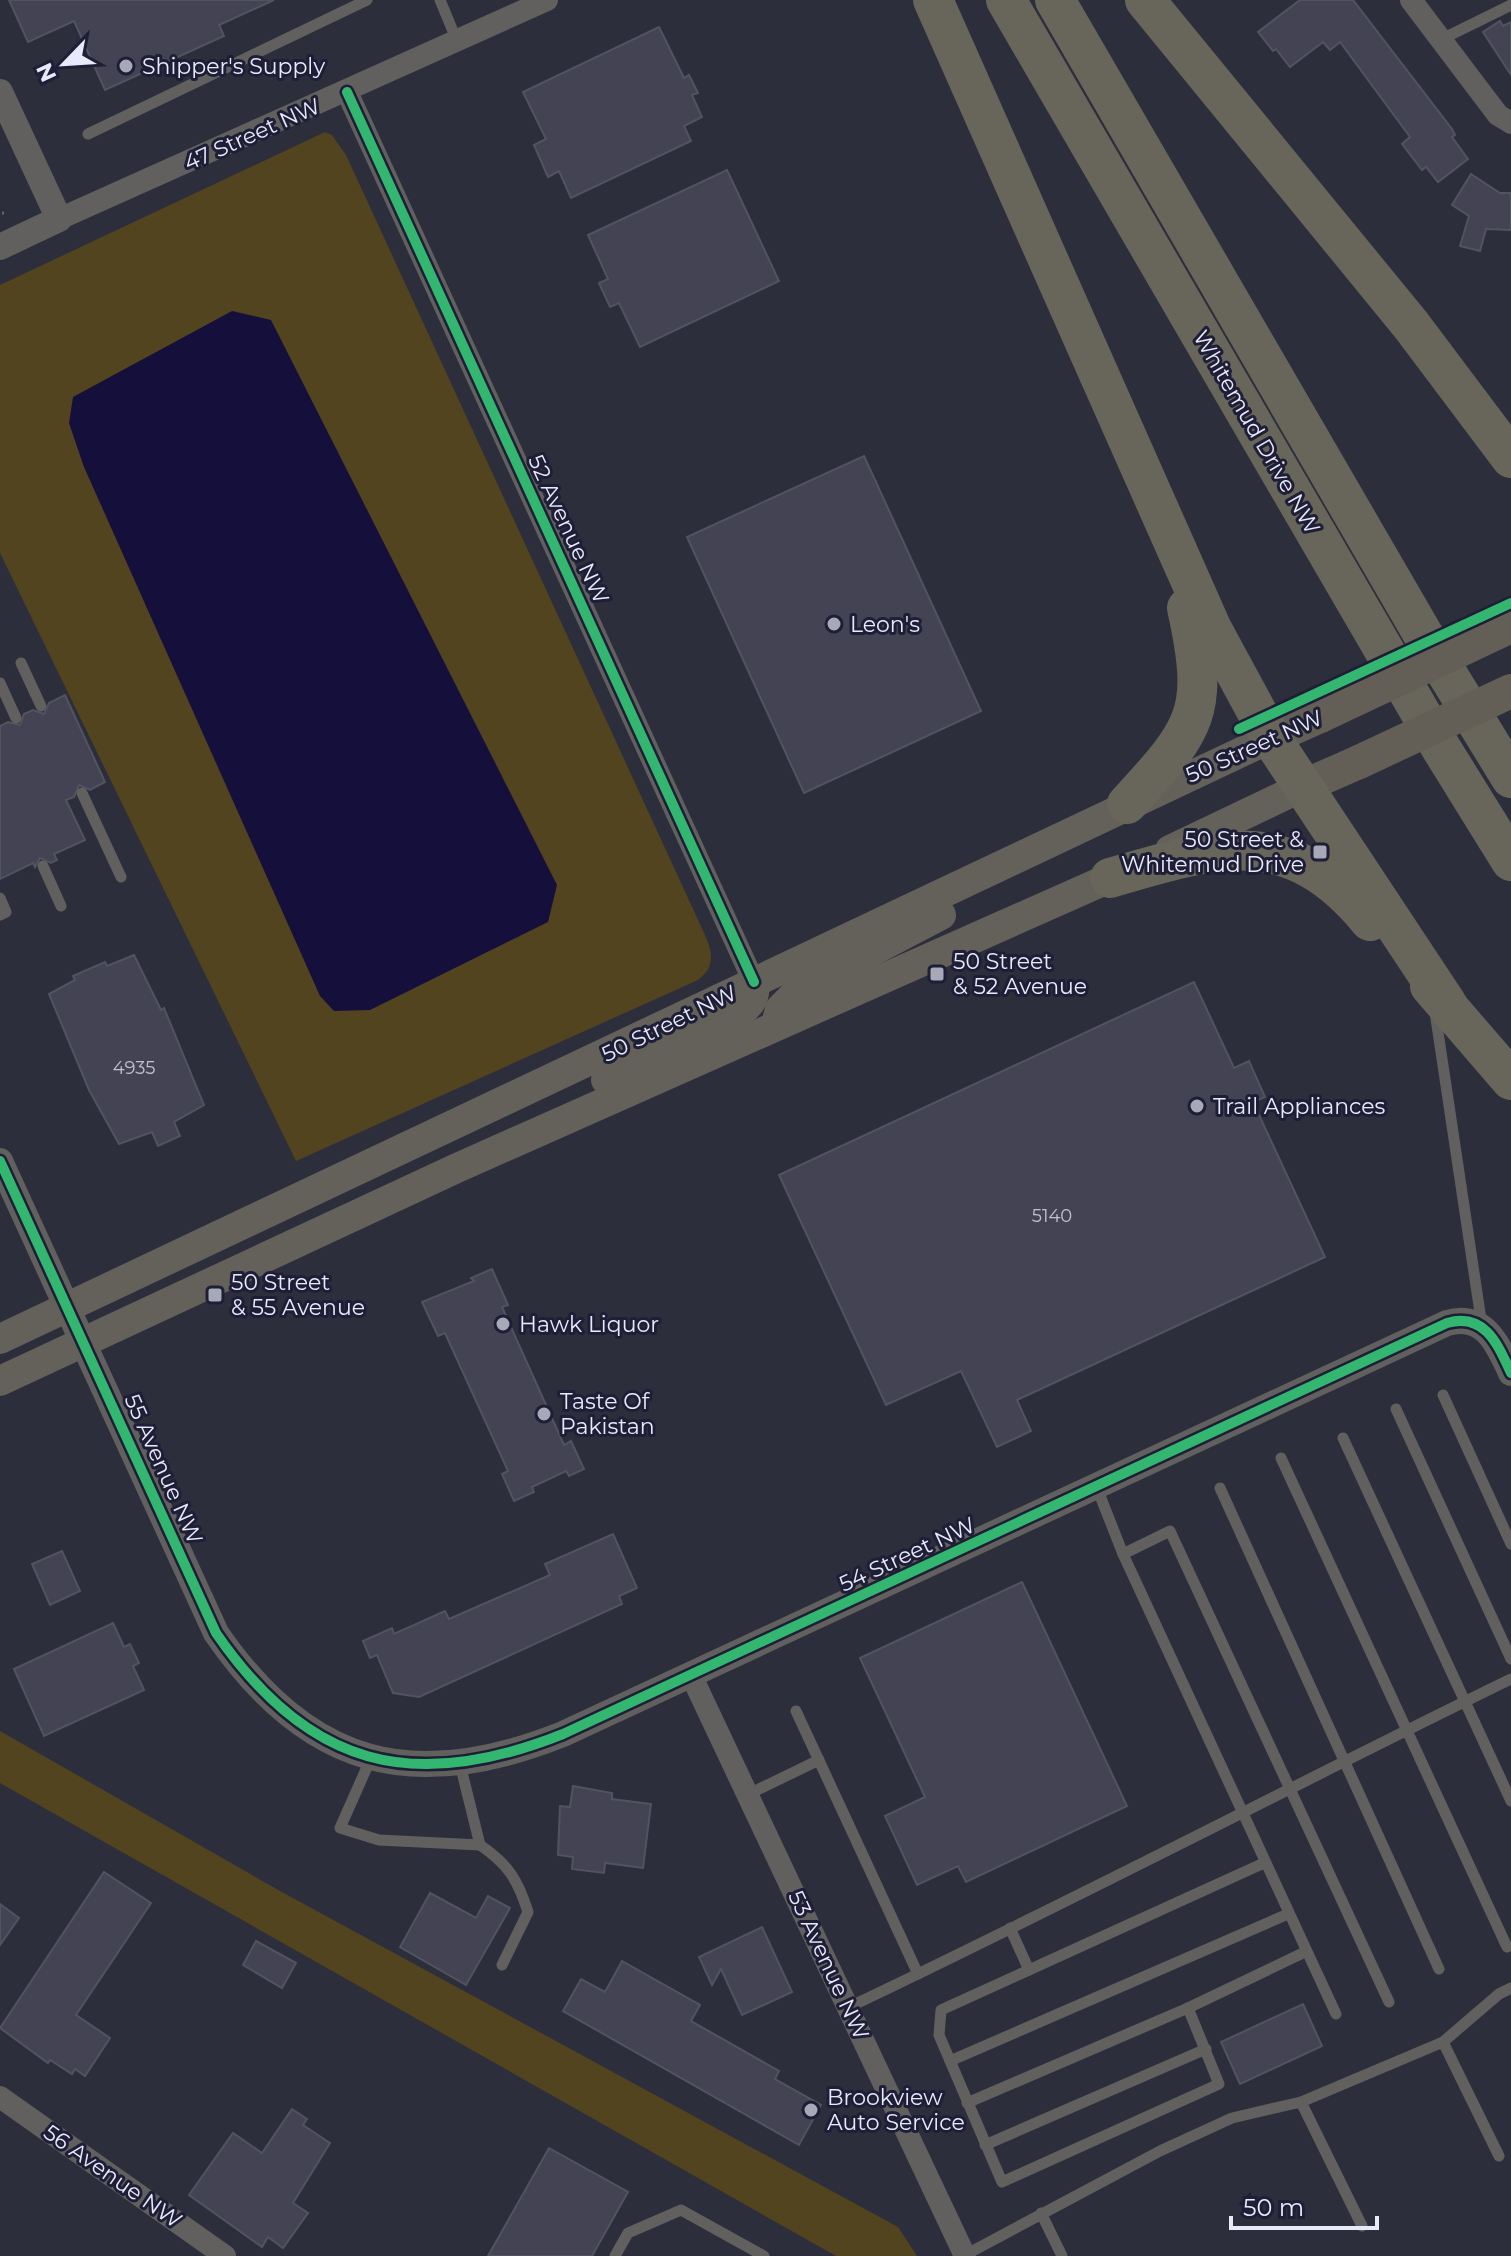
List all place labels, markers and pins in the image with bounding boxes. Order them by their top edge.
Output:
place label: Shipper's Supply [142,53,325,80]
marker: Shipper's Supply [117,57,135,75]
place label: Leon's [850,611,920,638]
marker: Leon's [825,615,843,633]
place label: 50 Street & Whitemud Drive [1121,826,1304,878]
marker: 50 Street & Whitemud Drive [1311,843,1329,861]
place label: 50 Street & 52 Avenue [953,948,1087,1000]
marker: 50 Street & 52 Avenue [928,965,946,983]
place label: Trail Appliances [1213,1093,1386,1120]
marker: Trail Appliances [1188,1097,1206,1115]
place label: 50 Street & 55 Avenue [231,1269,365,1321]
marker: 50 Street & 55 Avenue [206,1286,224,1304]
place label: Hawk Liquor [519,1311,659,1338]
marker: Hawk Liquor [494,1315,512,1333]
place label: Taste Of Pakistan [560,1388,655,1440]
marker: Taste Of Pakistan [535,1405,553,1423]
place label: Brookview Auto Service [827,2084,965,2136]
marker: Brookview Auto Service [802,2101,820,2119]

